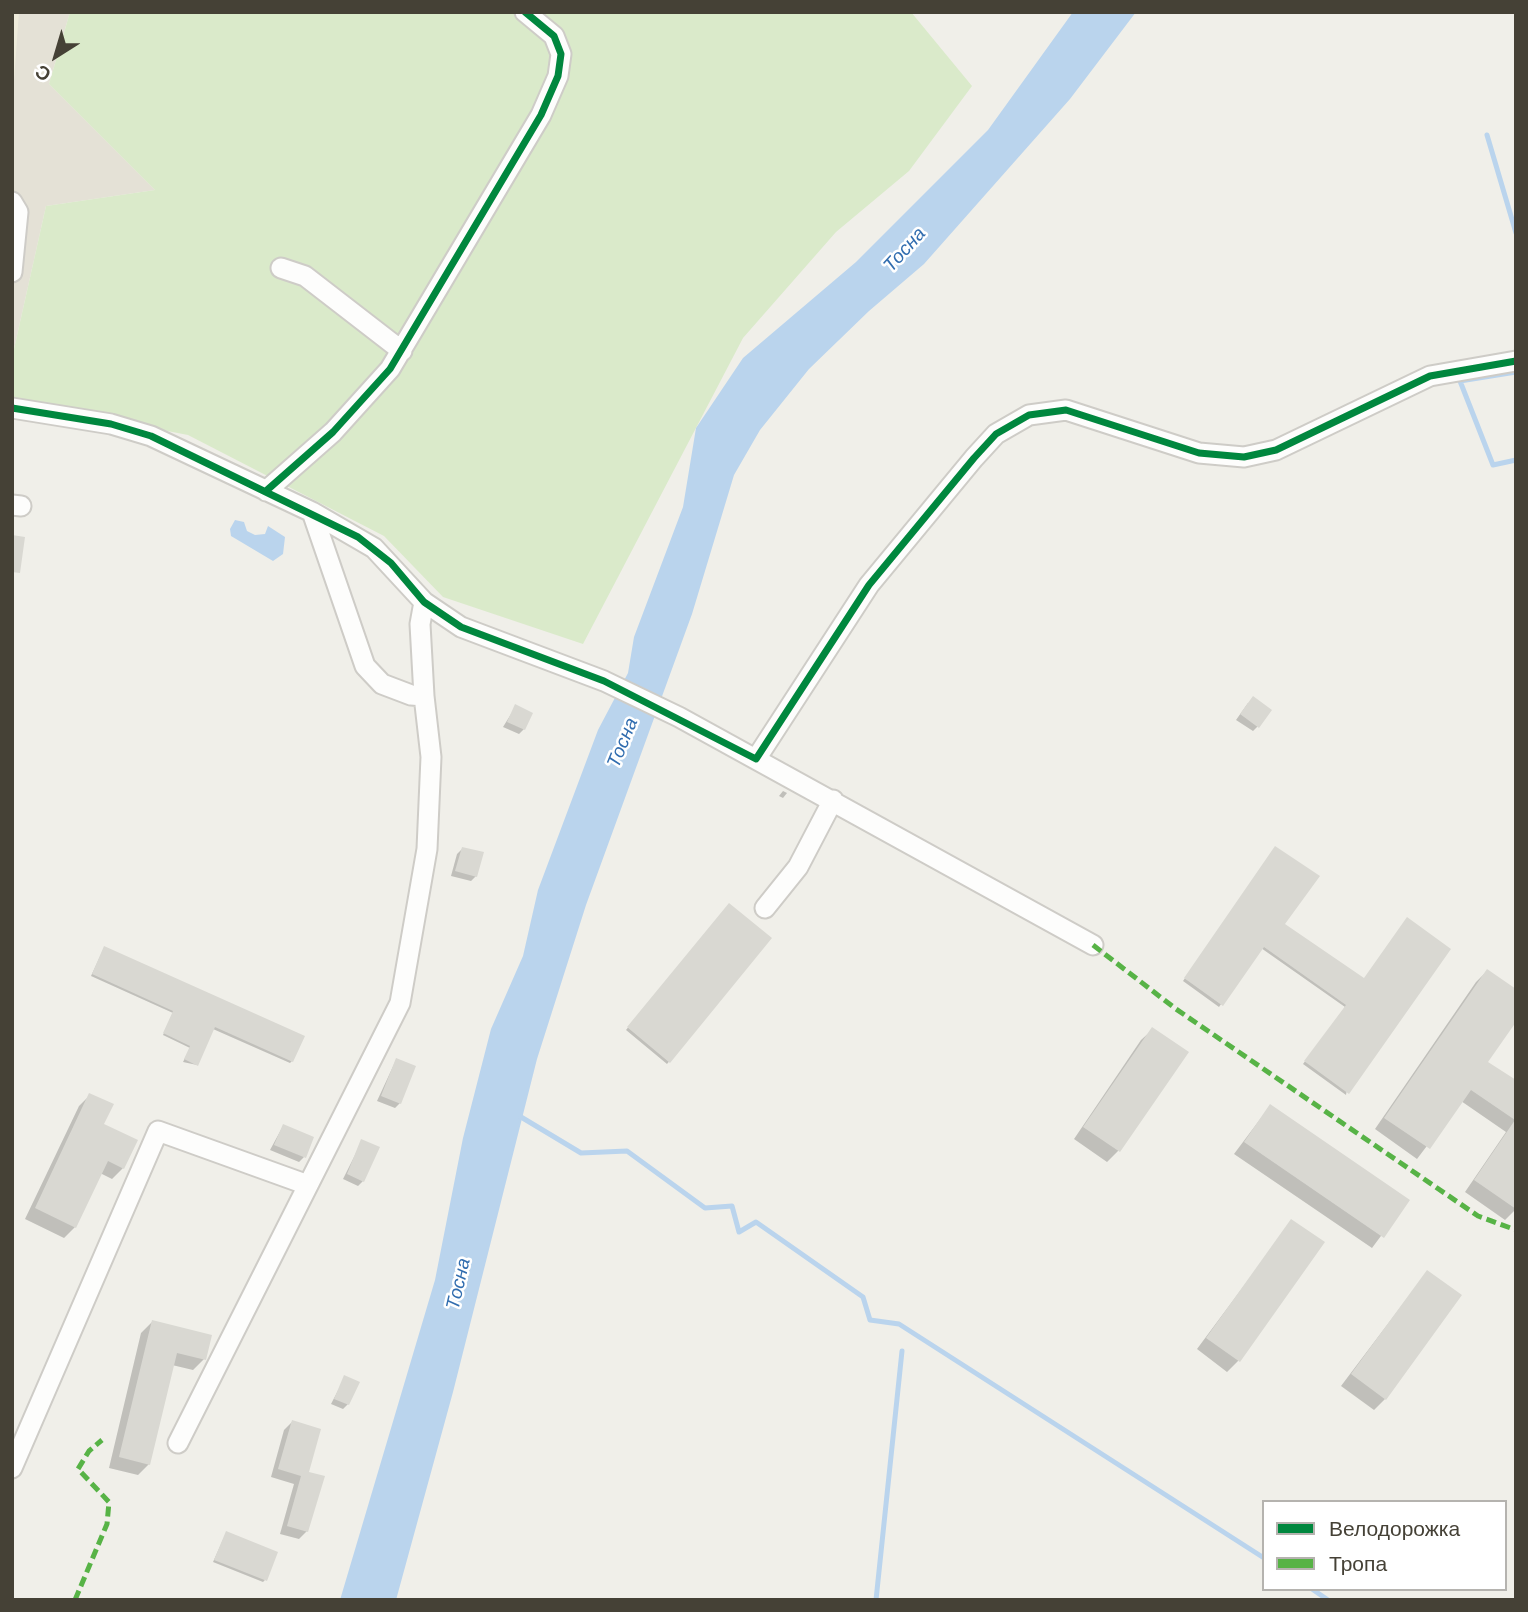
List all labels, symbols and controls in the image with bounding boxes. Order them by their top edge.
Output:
north arrow [21,21,91,91]
text: С [31,61,55,86]
water label: Тосна [879,223,931,277]
water label: Тосна [603,715,643,771]
water label: Тосна [442,1256,476,1312]
legend [1262,1500,1507,1591]
text: Велодорожка [1329,1517,1460,1540]
text: Тропа [1329,1552,1387,1575]

